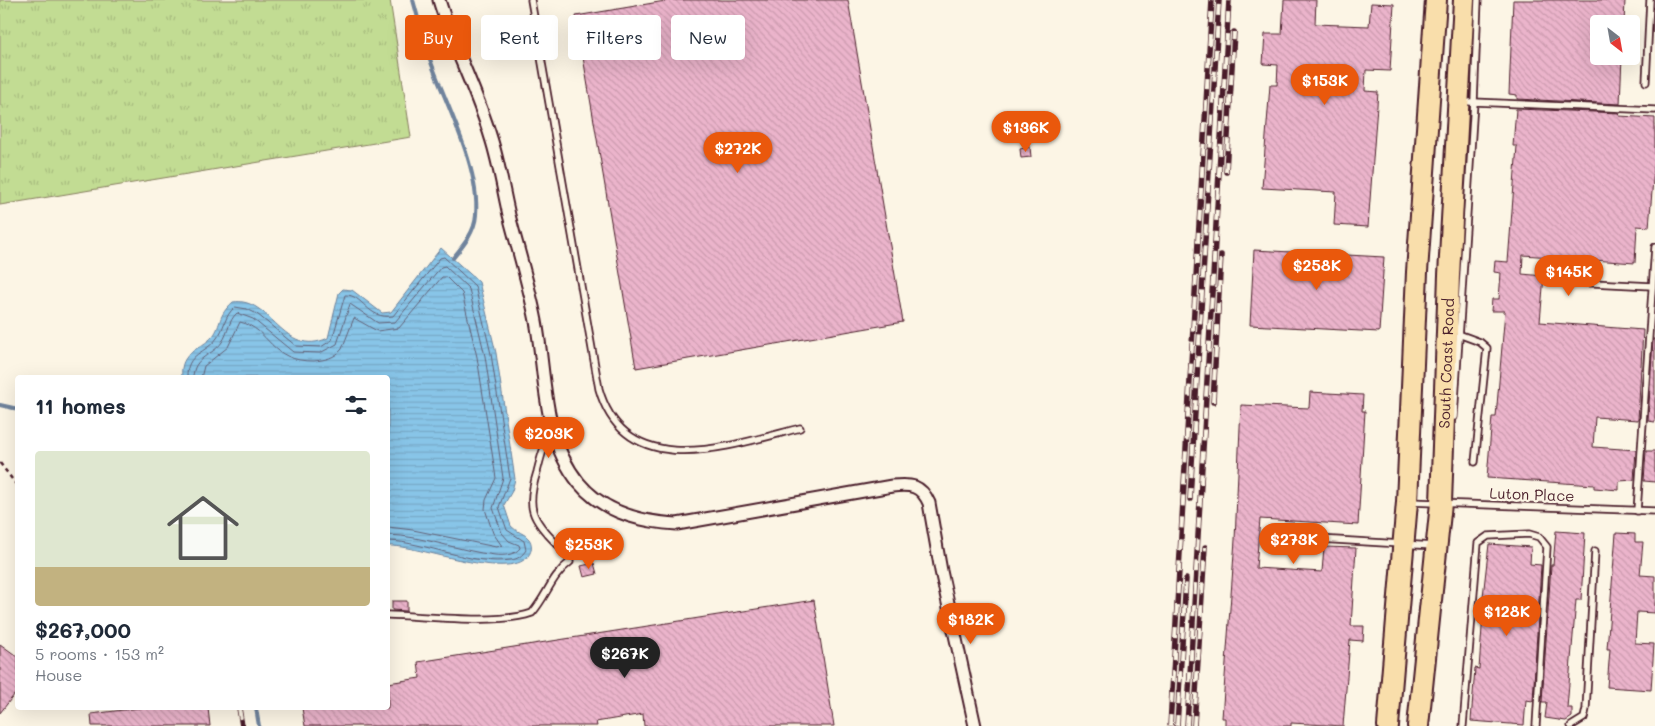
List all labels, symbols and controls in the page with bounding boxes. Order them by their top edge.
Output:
chip: Buy [405,15,471,60]
chip: Rent [481,15,558,60]
chip: Filters [568,15,661,60]
chip: New [671,15,745,60]
north arrow [1590,15,1640,65]
map controls [1590,15,1640,65]
pin: $153K [1290,64,1360,106]
text: $153K [1302,69,1348,90]
pin: $136K [991,110,1061,153]
text: $136K [1003,116,1049,137]
pin: $272K [703,132,773,174]
text: $272K [714,137,762,158]
pin: $258K [1282,248,1352,291]
text: $258K [1293,254,1341,275]
pin: $145K [1534,254,1604,297]
text: $145K [1546,260,1593,281]
street label: South Coast Road [1434,298,1458,429]
icon: filters [342,391,370,419]
text: 11 homes [35,392,126,419]
pin: $203K [514,416,584,459]
text: $203K [524,422,574,443]
icon: home [158,483,248,573]
street label: Luton Place [1489,483,1575,505]
pin: $273K [1259,522,1329,565]
pin: $253K [554,528,624,570]
text: $273K [1270,528,1318,549]
text: $253K [565,533,613,554]
pin: $128K [1472,594,1542,637]
text: $128K [1484,600,1530,621]
pin: $182K [936,602,1006,645]
text: $182K [948,608,994,629]
text: $267,000 [35,616,131,643]
pin: $267K [590,636,660,679]
text: $267K [601,642,649,663]
text: 5 rooms · 153 m² [35,643,164,664]
text: House [35,664,82,685]

